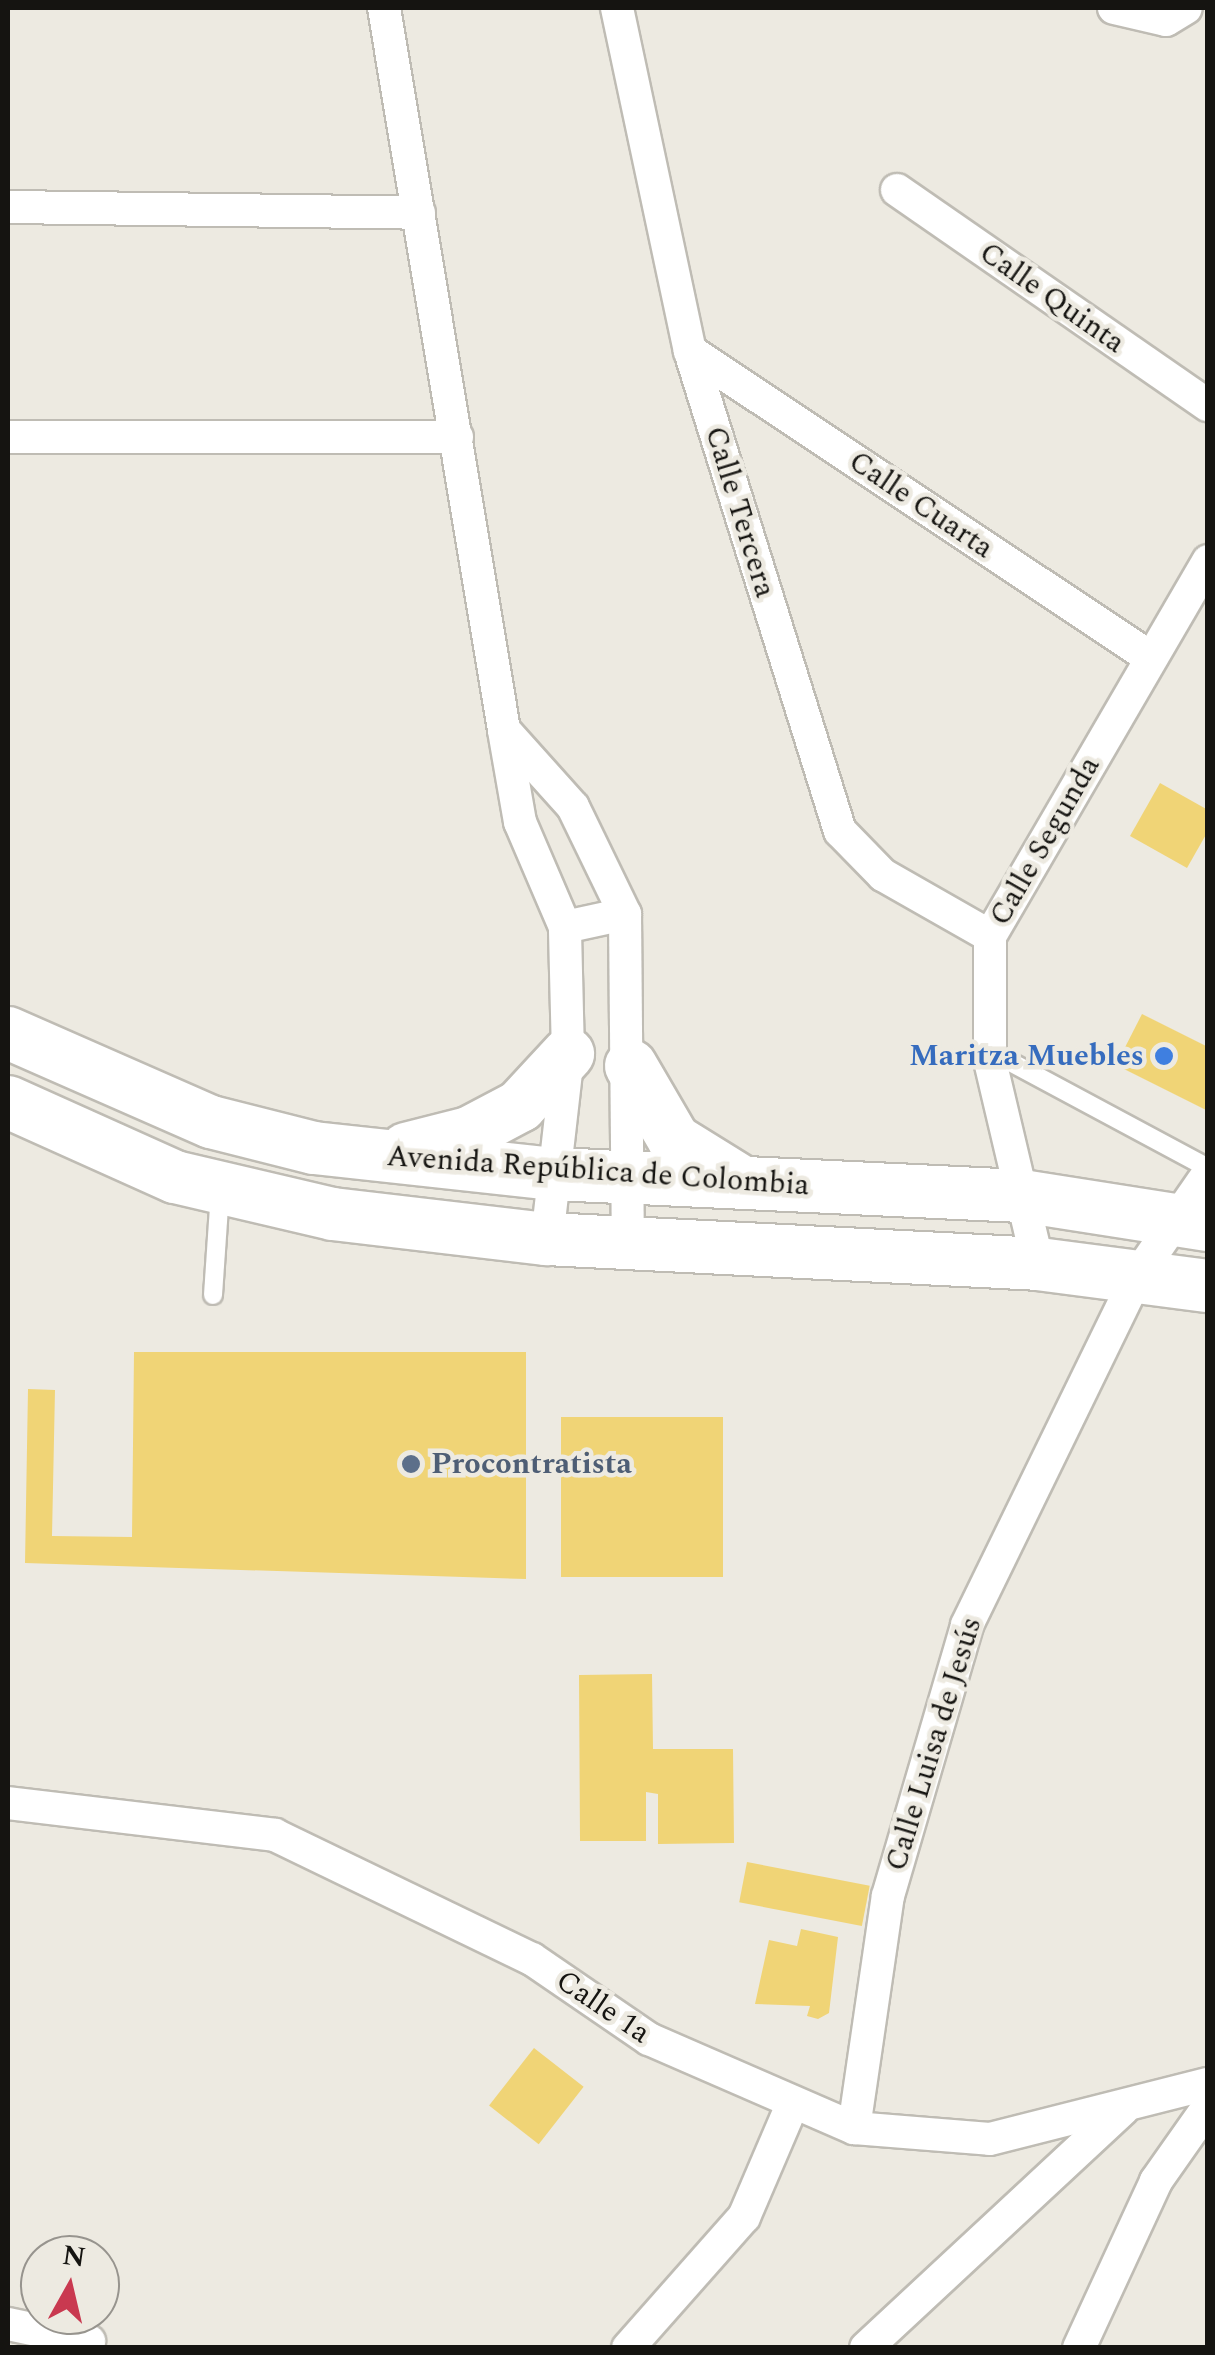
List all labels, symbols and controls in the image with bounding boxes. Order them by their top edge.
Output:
street label: Calle Quinta [972,235,1132,361]
street label: Calle Tercera [697,422,783,602]
street label: Calle Cuarta [842,444,1000,566]
street label: Calle Segunda [982,750,1108,932]
place label: Maritza Muebles [909,1038,1144,1074]
marker: Maritza Muebles [1153,1045,1175,1067]
street label: Avenida República de Colombia [385,1138,811,1204]
place label: Procontratista [431,1446,632,1482]
marker: Procontratista [400,1453,422,1475]
street label: Calle Luisa de Jesús [878,1613,990,1875]
street label: Calle 1a [549,1963,657,2051]
text: N [60,2234,88,2280]
north arrow [20,2235,120,2335]

